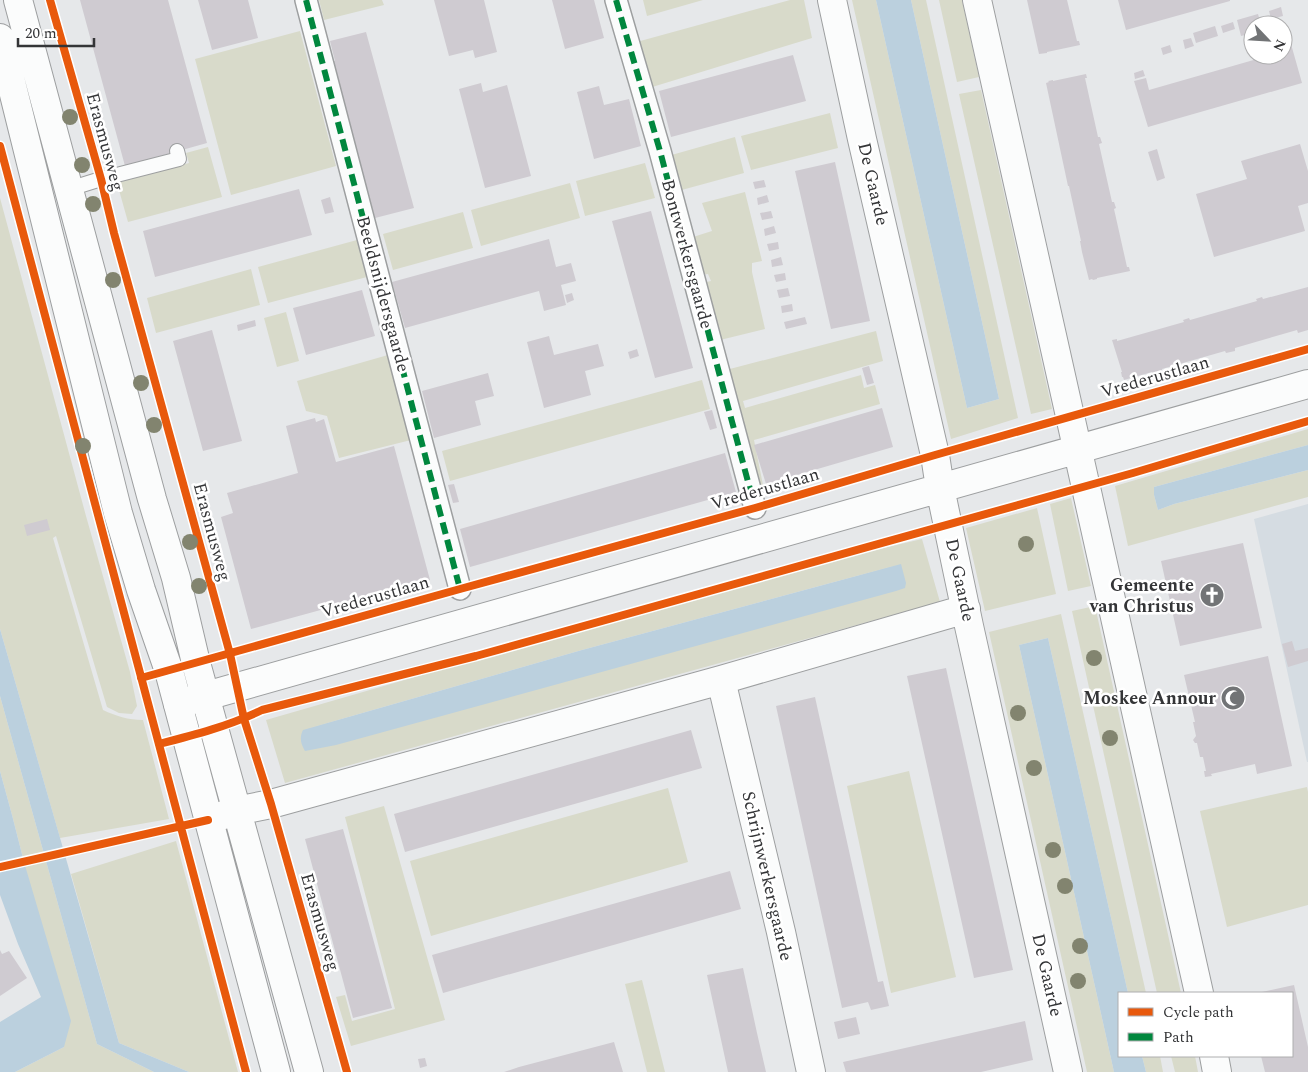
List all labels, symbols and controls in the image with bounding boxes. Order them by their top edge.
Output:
scale bar [18,15,94,47]
north arrow [1243,15,1293,65]
text: 20 m [25,22,57,45]
text: N [1267,36,1291,55]
street label: Erasmusweg [79,90,131,194]
street label: De Gaarde [850,140,896,228]
street label: Bontwerkersgaarde [654,176,720,332]
street label: Beeldsnijdersgaarde [349,213,417,375]
street label: Vrederustlaan [1097,349,1213,405]
street label: Vrederustlaan [707,461,823,517]
street label: Erasmusweg [186,480,238,584]
street label: De Gaarde [938,536,982,624]
street label: Vrederustlaan [317,569,433,625]
place label: Gemeente van Christus [1089,572,1194,620]
church icon: Gemeente van Christus [1199,582,1225,608]
place label: Moskee Annour [1083,685,1216,712]
mosque icon: Moskee Annour [1220,685,1246,711]
street label: Schrijnwerkersgaarde [734,788,800,964]
street label: Erasmusweg [293,870,347,974]
street label: De Gaarde [1024,931,1070,1019]
legend [1118,992,1293,1057]
text: Cycle path [1163,1001,1234,1024]
text: Path [1163,1026,1194,1049]

